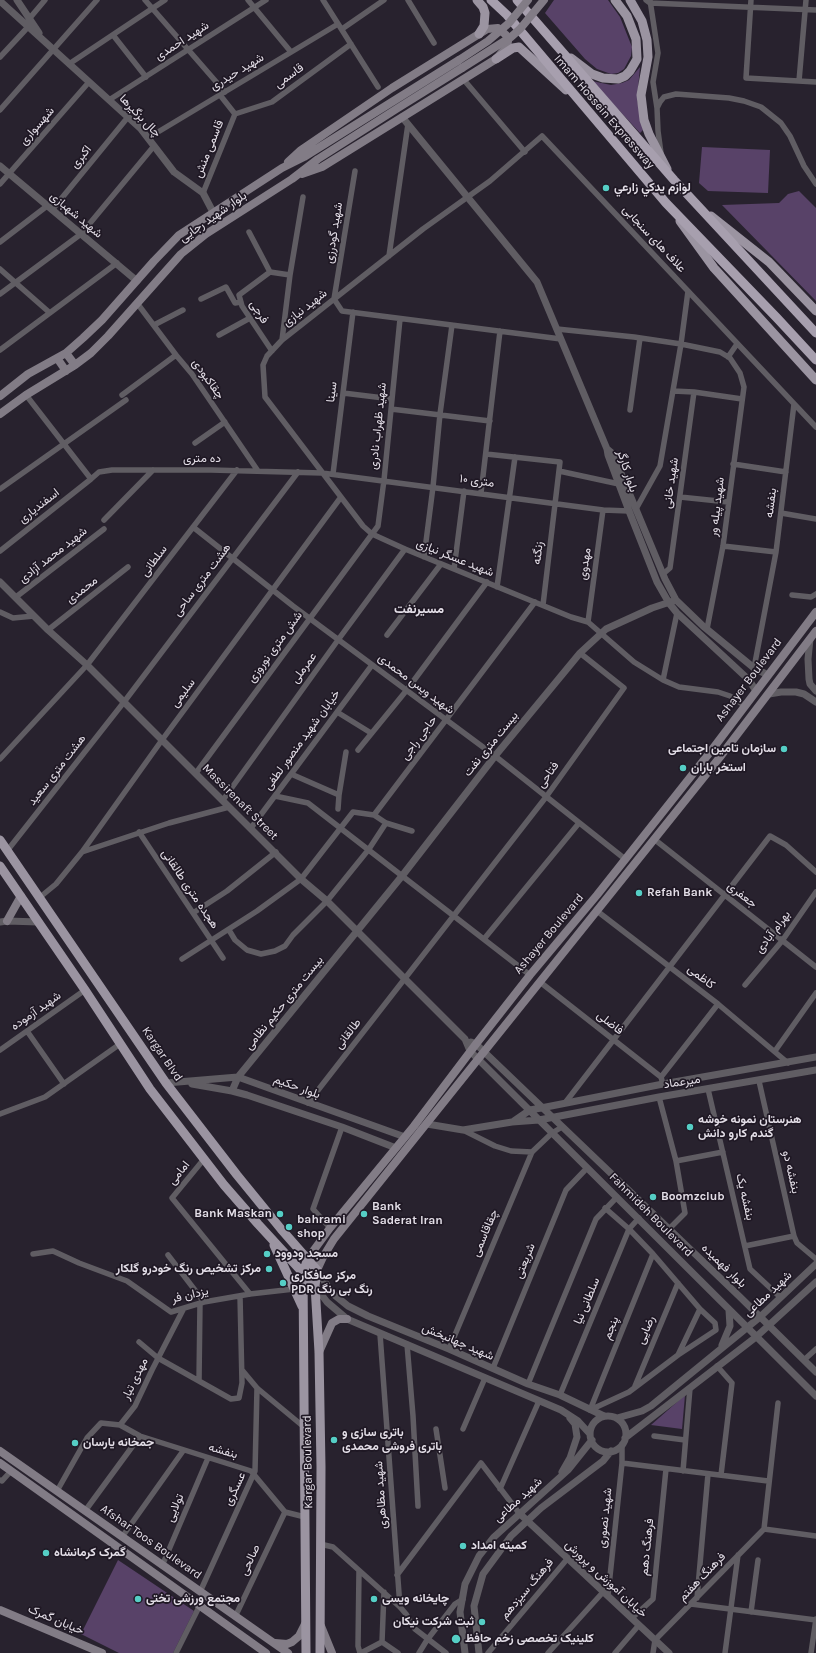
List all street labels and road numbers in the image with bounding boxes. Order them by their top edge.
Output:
street label: شهید احمدی [152,18,212,64]
street label: شهید حیدری [207,50,267,94]
street label: Imam Hossein Expressway [551,52,657,172]
street label: قاسمی [271,60,307,92]
street label: چال بزگیرها [116,92,164,140]
street label: شهسواری [16,104,58,148]
street label: قاسمی منش [191,118,227,180]
street label: اکبری [67,143,95,171]
street label: بلوار شهید رجایی [177,188,249,246]
street label: شهید شهبازی [47,189,105,241]
street label: شهید گودرزی [322,201,346,265]
street label: علاف های سنجابی [619,202,689,276]
street label: شهید نیازی [280,286,330,330]
street label: فرجی [246,298,272,326]
street label: چقاکبودی [189,356,227,402]
street label: سینا [324,381,340,403]
street label: شهید ظهراب نادری [366,382,390,470]
street label: بلوار کارگر [613,448,641,494]
street label: ده متری [183,452,221,466]
street label: شهید خانی [660,457,682,509]
street label: ۱۰ متری [459,471,495,491]
street label: شهید پیله ور [706,476,728,538]
street label: اسفندیاری [16,486,62,526]
street label: بنفشه [762,487,780,519]
street label: شهید محمد آزادی [16,524,90,586]
street label: شهید عسگر نیازی [414,536,496,580]
street label: هشت متری ساحی [170,541,234,619]
street label: زنگنه [529,541,547,565]
street label: سلطانی [138,542,170,580]
street label: مهدوی [576,547,594,581]
street label: محمدی [63,573,101,607]
street label: شش متری نوروزی [244,609,306,685]
street label: Ashayer Boulevard [713,635,785,725]
street label: عمرملی [288,650,320,686]
street label: شهید ویس محمدی [375,651,457,717]
street label: سلیمی [167,676,199,710]
street label: خیابان شهید منصور لطفی [261,687,343,793]
street label: بیست متری نفت [460,709,522,779]
street label: حاجی راجی [398,713,440,763]
street label: هشت متری سعید [25,732,89,808]
street label: فتاحی [534,759,562,791]
street label: Massirenaft Street [199,761,281,843]
street label: هجده متری طالقانی [158,847,222,931]
street label: جعفری [724,879,760,911]
street label: Ashayer Boulevard [511,891,587,977]
street label: بهرام آبادی [752,908,794,956]
street label: بیست متری حکیم نظامی [242,953,326,1053]
street label: کاظمی [684,962,718,992]
street label: شهید آزموده [8,988,64,1034]
street label: فاضلی [594,1008,626,1038]
street label: طالقانی [332,1016,364,1052]
street label: Kargar Blvd [139,1024,185,1084]
street label: بلوار حکیم [272,1072,322,1102]
street label: میرعماد [663,1072,701,1092]
street label: بنفشه دو [779,1149,803,1195]
street label: امامی [165,1158,193,1188]
street label: Fahmideh Boulevard [606,1170,696,1260]
street label: بنفشه یک [733,1172,757,1222]
street label: چقاقاسمی [469,1207,501,1259]
street label: شریعتی [511,1241,539,1281]
street label: بلوار فهمیده [698,1241,750,1291]
street label: شهید مطاعی [741,1268,795,1320]
street label: سلطانی نیا [571,1275,603,1327]
street label: یزدان فر [170,1284,210,1306]
street label: پنجم [600,1314,622,1342]
street label: رضایی [634,1314,658,1346]
street label: شهید جهانبخش [420,1320,496,1364]
street label: مهدی تبار [119,1356,151,1402]
street label: Kargar Boulevard [300,1415,316,1509]
street label: بنفشه [207,1440,239,1462]
street label: شهید مظاهری [371,1461,391,1529]
street label: عسگری [221,1470,249,1508]
street label: شهید مطاعی [491,1474,545,1526]
street label: شهید نصوری [595,1487,615,1549]
street label: تولایی [163,1492,187,1524]
street label: Afshar Toos Boulevard [98,1502,204,1582]
street label: فرهنگ دهم [637,1518,657,1576]
street label: خیابان آموزش و پرورش [562,1537,650,1621]
street label: صالحی [237,1542,263,1578]
street label: فرهنگ هفتم [675,1550,729,1604]
street label: فرهنگ سیزدهم [497,1556,557,1622]
street label: خیابان گمرک [26,1602,86,1638]

